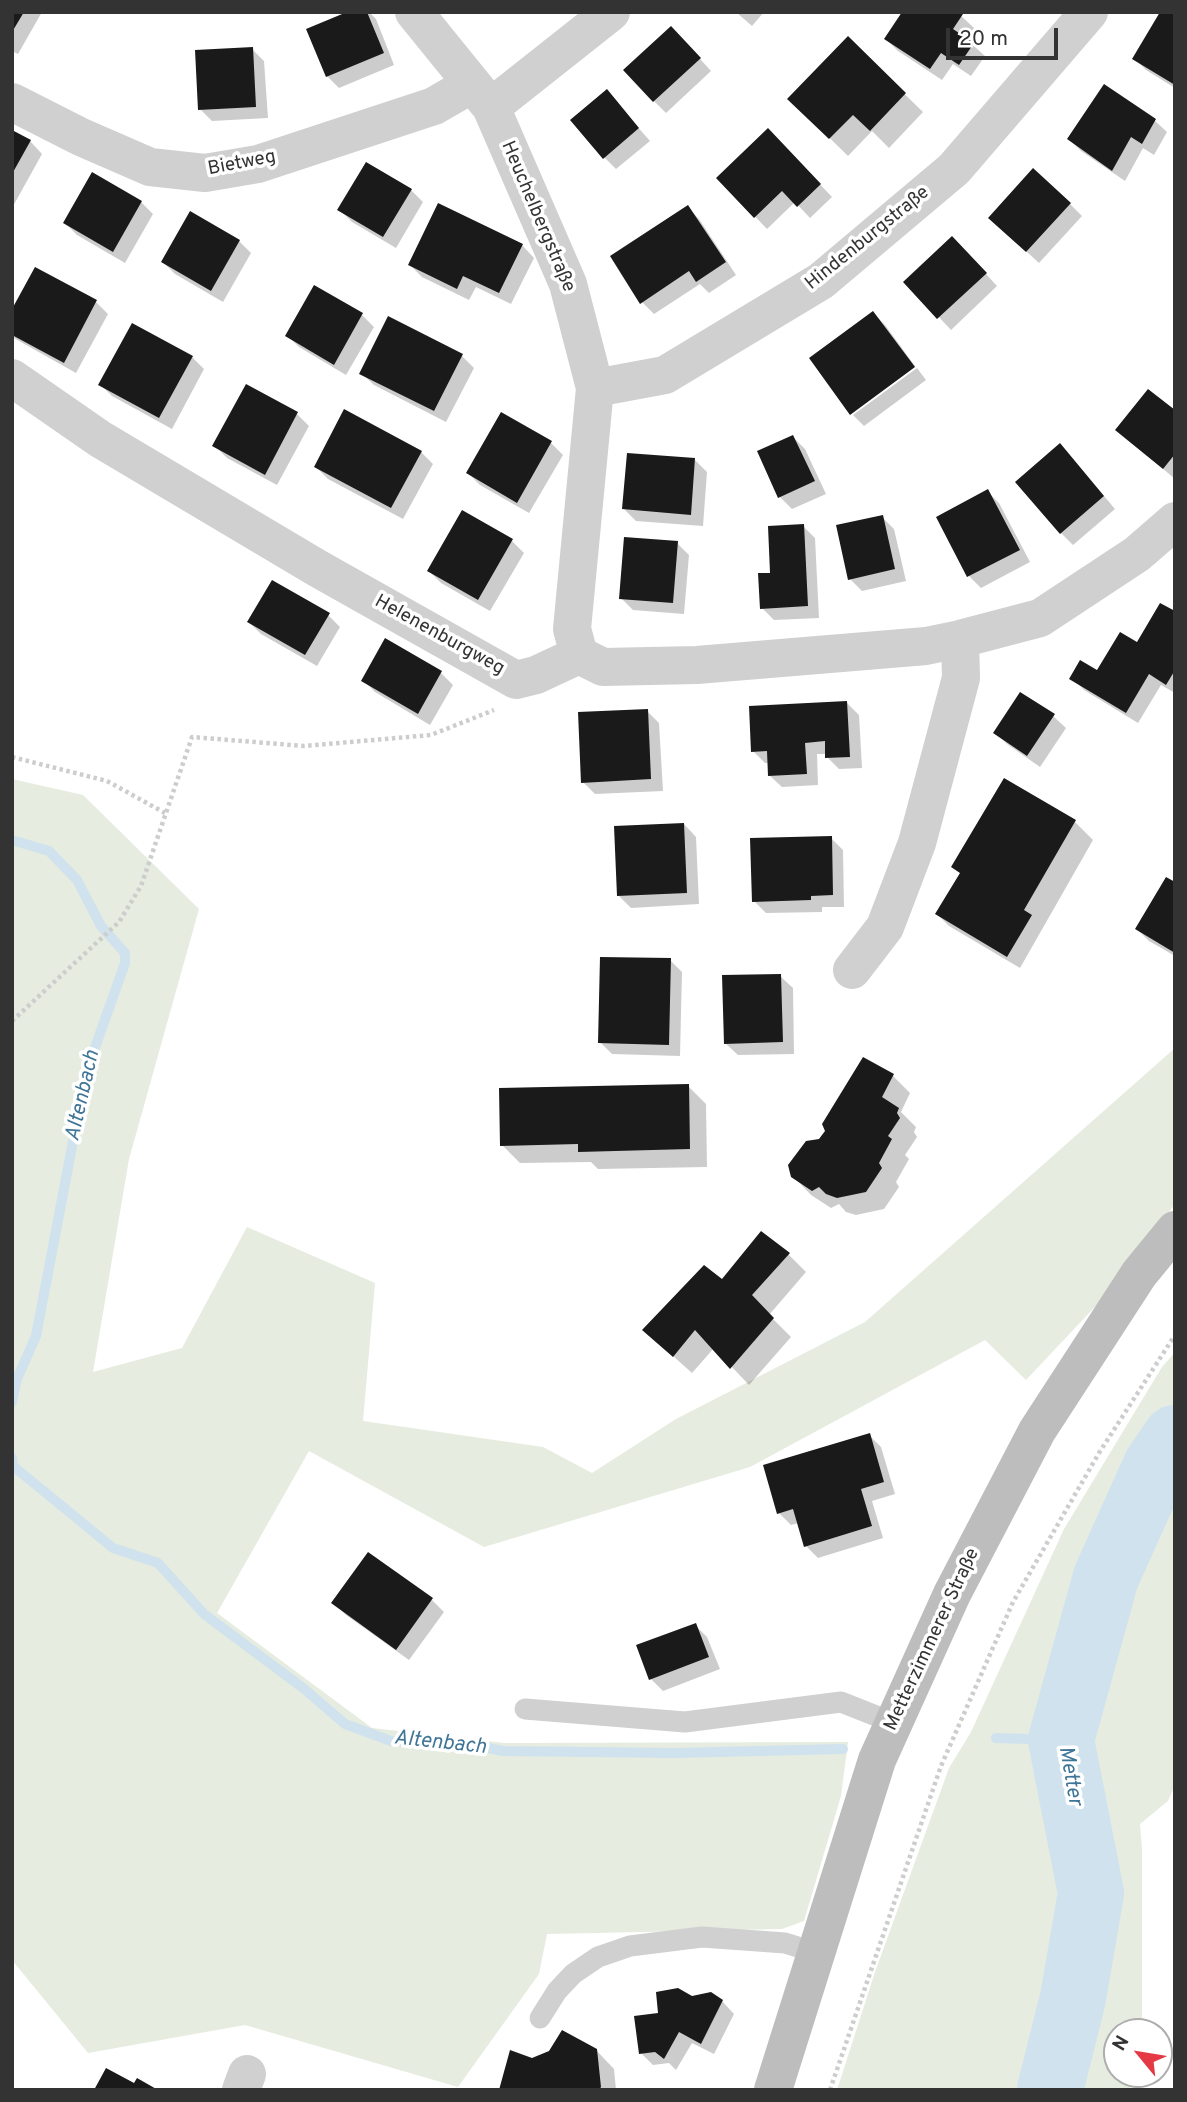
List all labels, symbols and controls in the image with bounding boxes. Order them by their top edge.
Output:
scale bar [949,14,1061,58]
text: 20 m [959,26,1008,53]
street label: Heuchelbergstraße [495,138,579,296]
street label: Bietweg [206,146,278,182]
street label: Hindenburgstraße [801,182,935,296]
street label: Helenenburgweg [370,591,508,681]
water label: Altenbach [61,1048,107,1144]
street label: Metterzimmerer Straße [881,1545,985,1735]
water label: Altenbach [393,1727,487,1761]
water label: Metter [1051,1744,1087,1808]
north arrow [1103,2018,1173,2088]
text: N [1108,2032,1135,2055]

